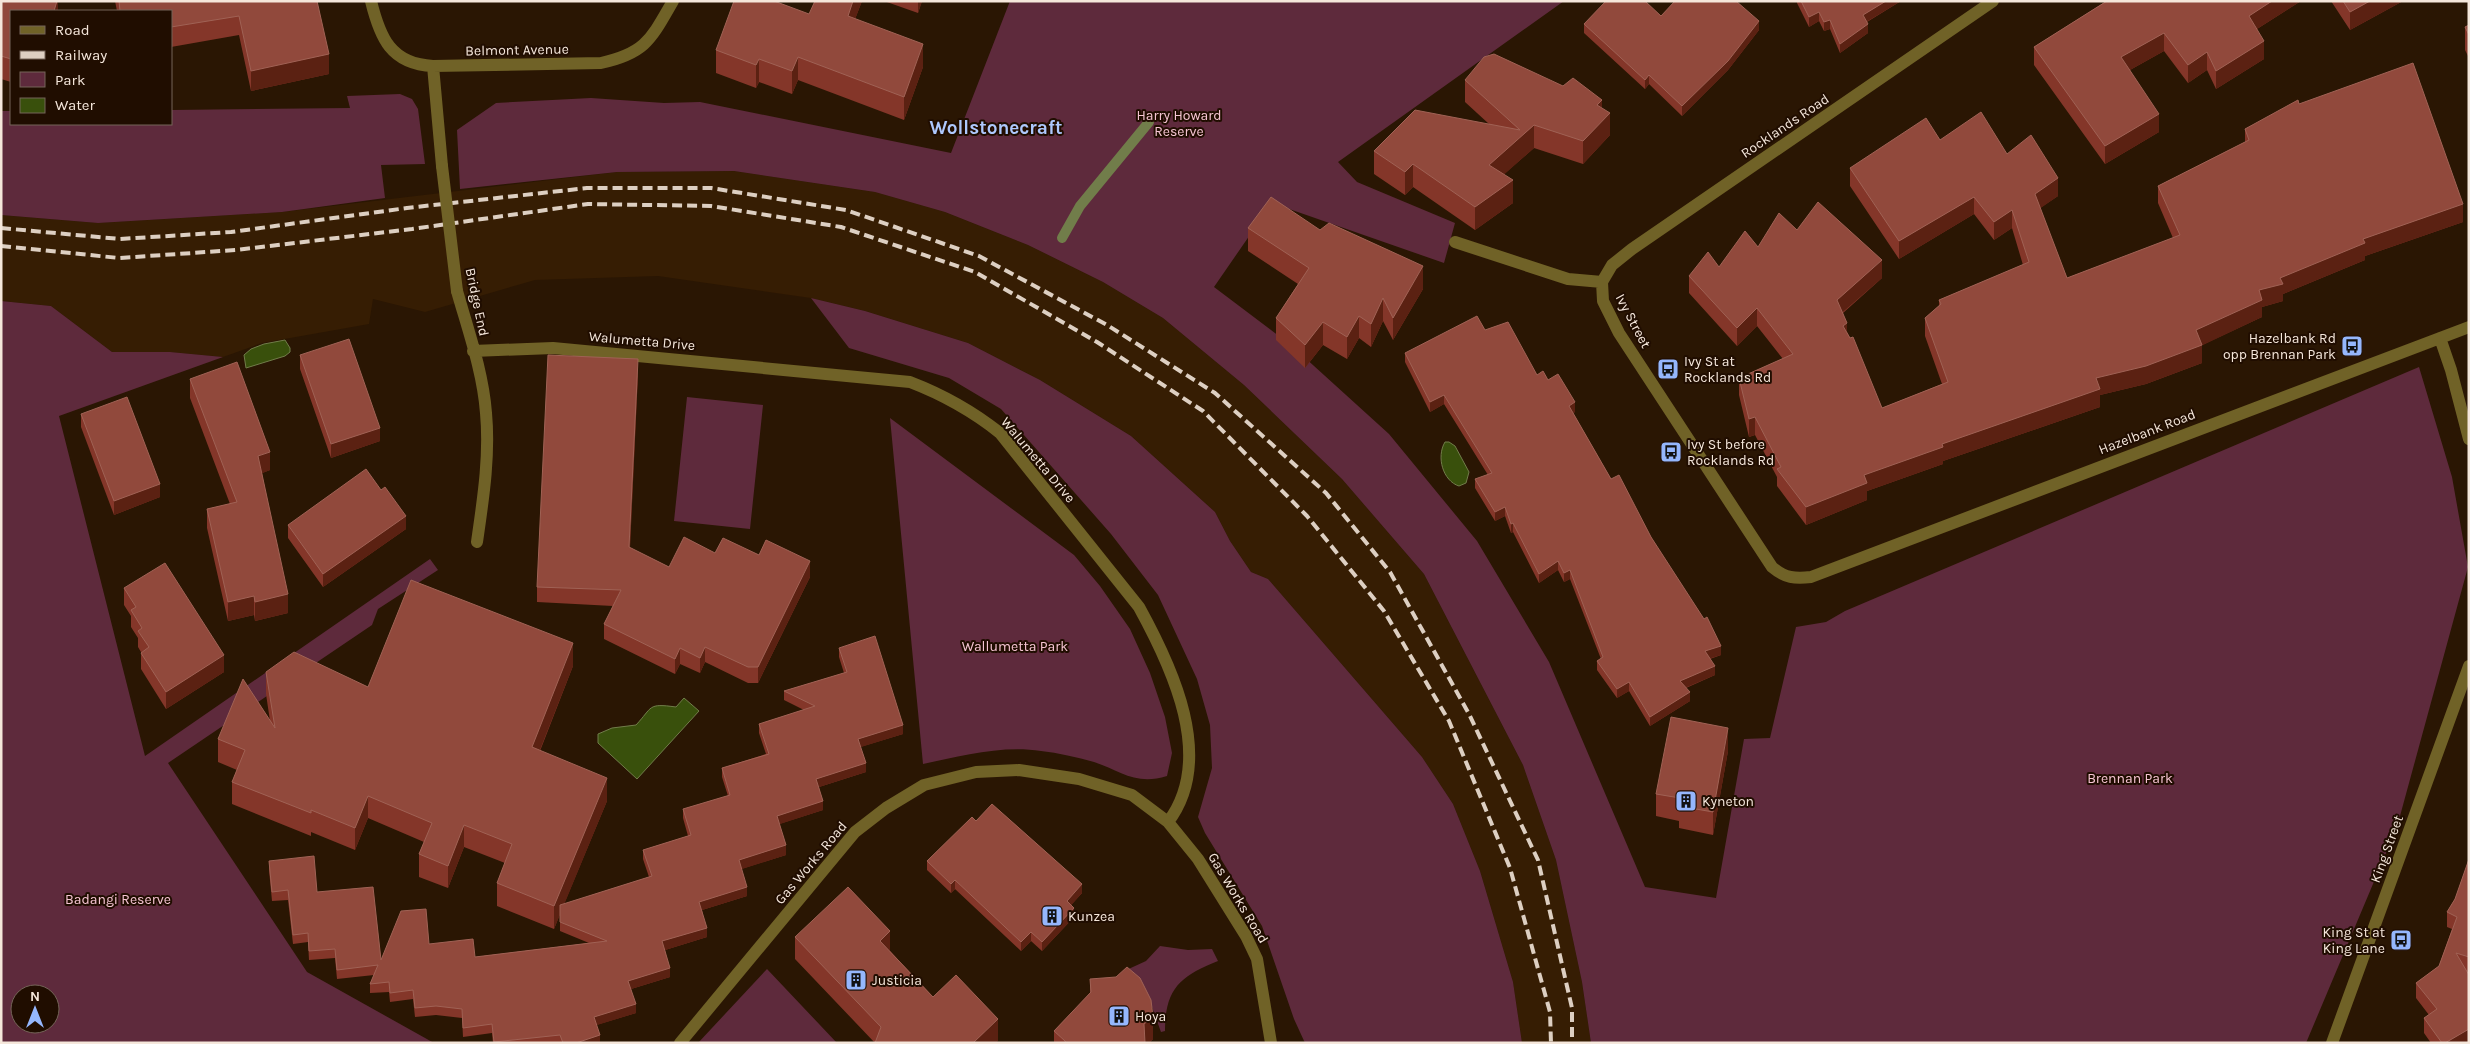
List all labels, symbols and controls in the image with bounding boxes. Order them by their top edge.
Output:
legend [10,10,172,125]
text: Road [55,21,90,39]
street label: Belmont Avenue [465,41,569,59]
text: Railway [55,46,107,64]
text: Park [55,71,85,89]
street label: Rocklands Road [1738,90,1832,162]
text: Water [55,96,96,114]
park label: Harry Howard Reserve [1136,107,1222,140]
district label: Wollstonecraft [930,117,1062,139]
street label: Bridge End [461,266,493,338]
street label: Ivy Street [1612,291,1654,351]
street label: Walumetta Drive [588,328,696,354]
place label: Hazelbank Rd opp Brennan Park [2223,330,2336,363]
bus stop icon: Hazelbank Rd opp Brennan Park [2340,334,2364,358]
place label: Ivy St at Rocklands Rd [1684,353,1771,386]
bus stop icon: Ivy St at Rocklands Rd [1656,357,1680,381]
street label: Hazelbank Road [2096,406,2198,458]
street label: Walumetta Drive [997,414,1079,506]
place label: Ivy St before Rocklands Rd [1687,436,1774,469]
bus stop icon: Ivy St before Rocklands Rd [1659,440,1683,464]
park label: Wallumetta Park [962,638,1068,655]
park label: Brennan Park [2087,770,2173,787]
building icon: Kyneton [1674,789,1698,813]
place label: Kyneton [1702,793,1754,810]
street label: King Street [2367,813,2407,885]
street label: Gas Works Road [771,818,851,908]
street label: Gas Works Road [1204,849,1272,947]
park label: Badangi Reserve [65,891,171,908]
building icon: Kunzea [1040,904,1064,928]
place label: Kunzea [1068,908,1115,925]
place label: King St at King Lane [2323,924,2385,957]
bus stop icon: King St at King Lane [2389,928,2413,952]
building icon: Justicia [844,968,868,992]
place label: Justicia [872,972,922,989]
north arrow [10,984,60,1034]
text: N [30,988,40,1005]
building icon: Hoya [1107,1004,1131,1028]
place label: Hoya [1135,1008,1166,1025]

